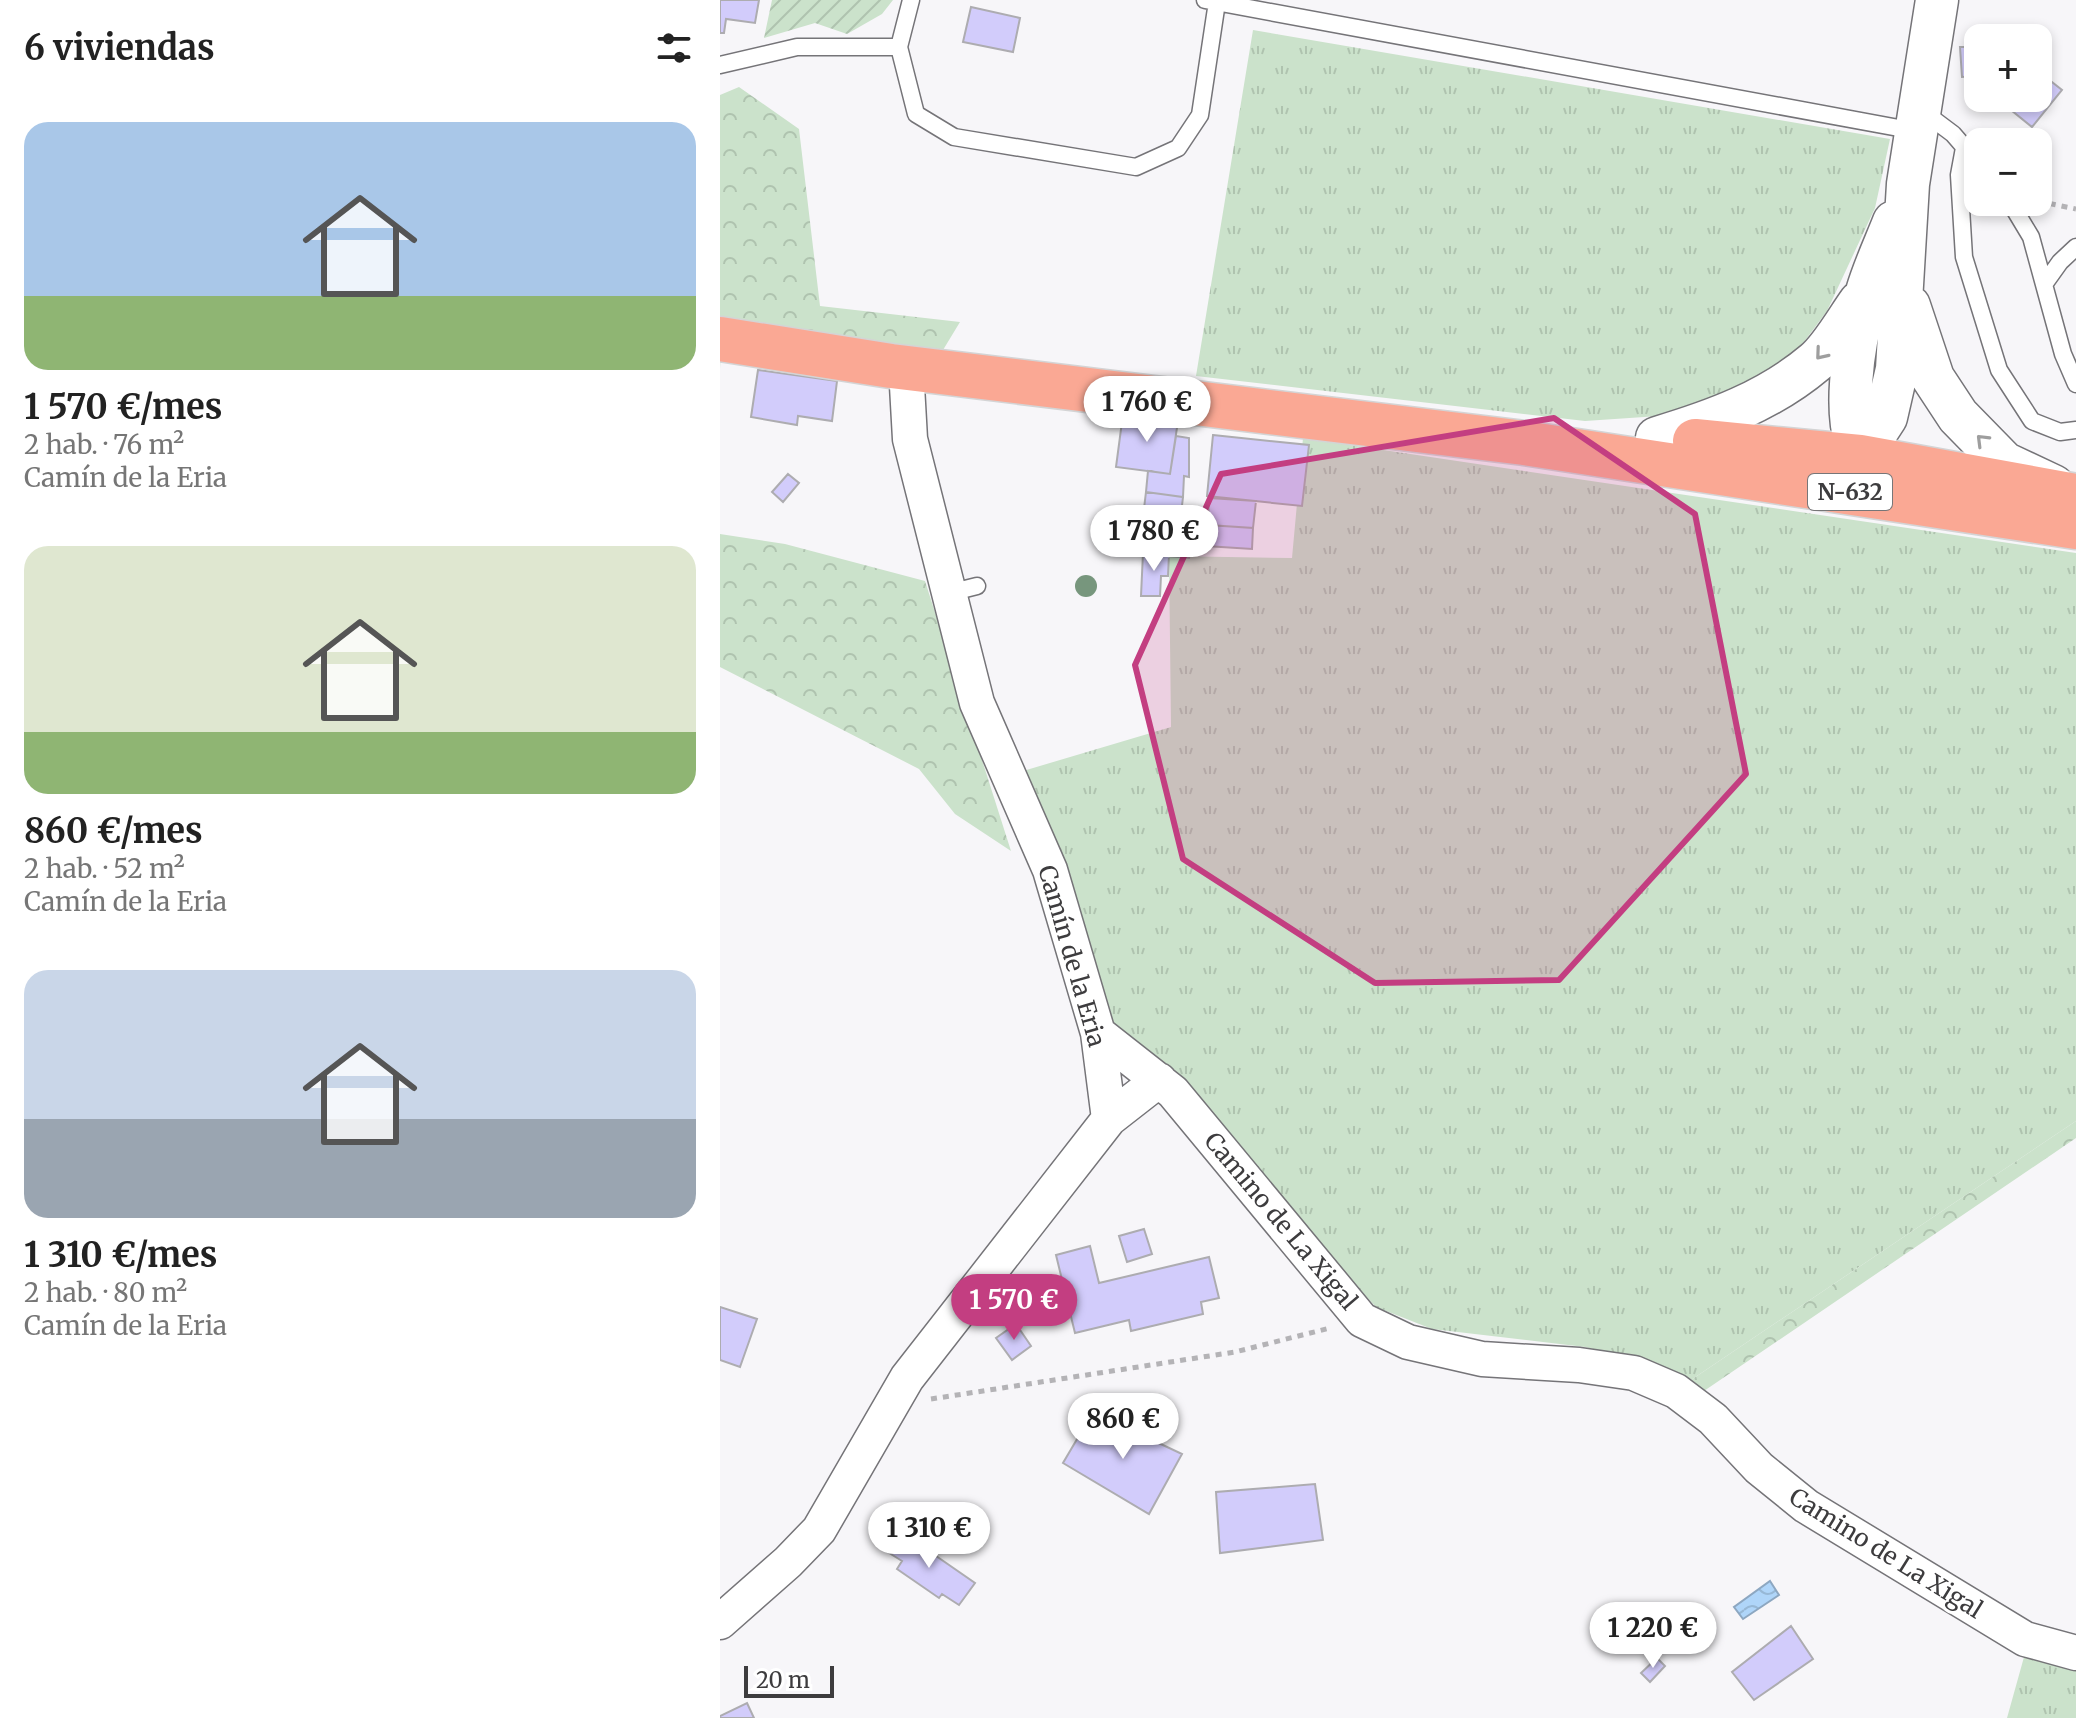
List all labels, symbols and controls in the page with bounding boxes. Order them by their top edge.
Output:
map controls [1964,24,2052,216]
button: + [1964,24,2052,112]
icon: filters [652,26,696,70]
text: 6 viviendas [24,27,215,69]
button: − [1964,128,2052,216]
icon: home [288,174,432,318]
one-way arrow [1816,344,1831,359]
pin: 1 760 € [1073,376,1221,444]
text: 1 760 € [1102,385,1192,418]
text: 1 570 €/mes [24,386,222,428]
text: 2 hab. · 76 m² [24,428,184,461]
one-way arrow [1977,435,1991,449]
text: Camín de la Eria [24,461,227,494]
road number: N-632 [1808,474,1892,510]
pin: 1 780 € [1080,505,1228,573]
text: 1 780 € [1108,514,1200,547]
icon: home [288,598,432,742]
text: 860 €/mes [24,810,203,852]
text: 2 hab. · 52 m² [24,852,185,885]
street label: Camín de la Eria [1031,862,1113,1050]
text: Camín de la Eria [24,885,227,918]
icon: home [288,1022,432,1166]
street label: Camino de La Xigal [1198,1126,1364,1316]
text: 1 310 €/mes [24,1234,217,1276]
pin: 1 570 € [940,1274,1088,1342]
text: 2 hab. · 80 m² [24,1276,187,1309]
text: 1 570 € [969,1283,1059,1316]
text: Camín de la Eria [24,1309,227,1342]
pin: 860 € [1067,1393,1179,1461]
text: 860 € [1086,1402,1160,1435]
street label: Camino de La Xigal [1783,1481,1989,1625]
pin: 1 310 € [855,1502,1003,1570]
text: 1 310 € [886,1511,972,1544]
pin: 1 220 € [1579,1602,1727,1670]
text: 1 220 € [1608,1611,1698,1644]
scale bar [744,1662,834,1698]
text: 20 m [756,1666,810,1694]

